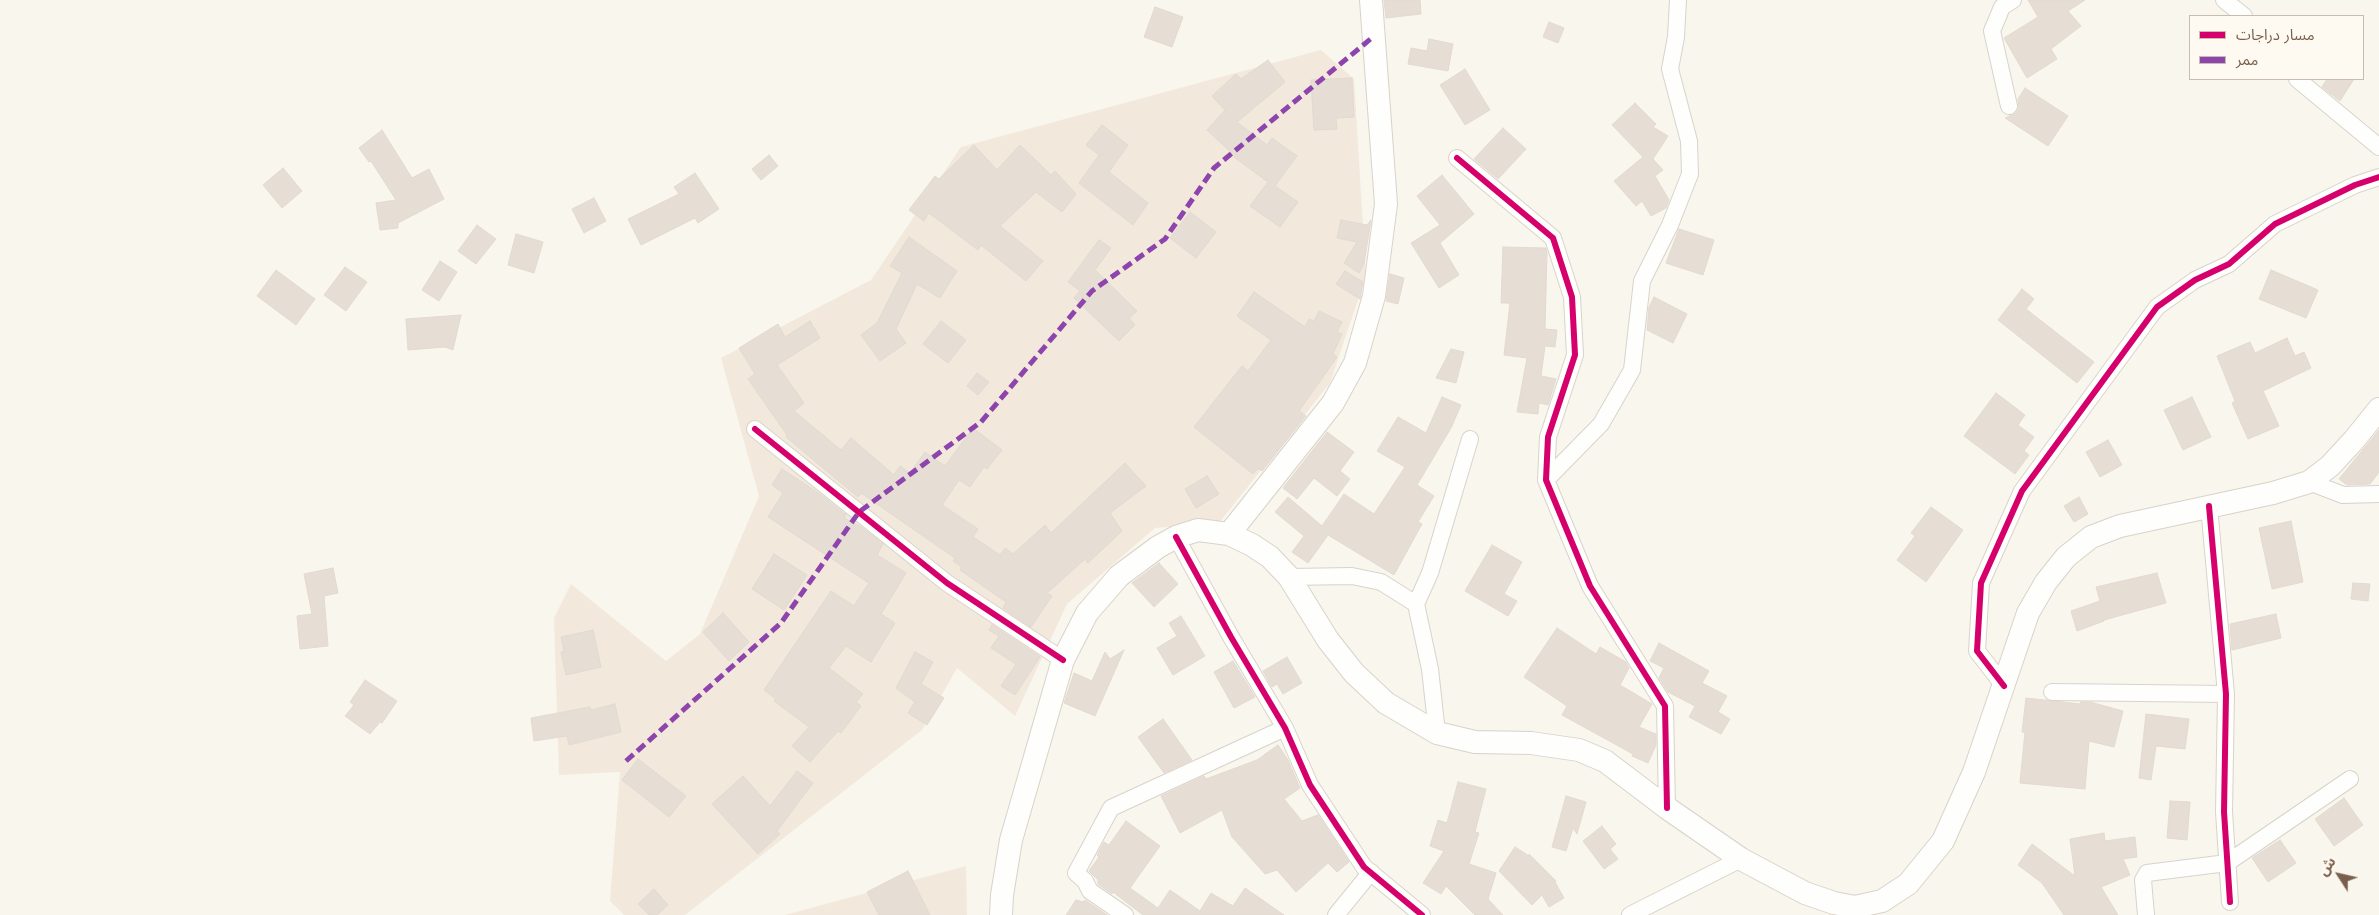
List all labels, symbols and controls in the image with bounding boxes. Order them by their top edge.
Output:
legend [2189,15,2364,80]
text: مسار دراجات [2236,25,2315,44]
text: ممر [2236,50,2259,69]
north arrow [2314,850,2364,900]
text: ش [2314,853,2339,879]

